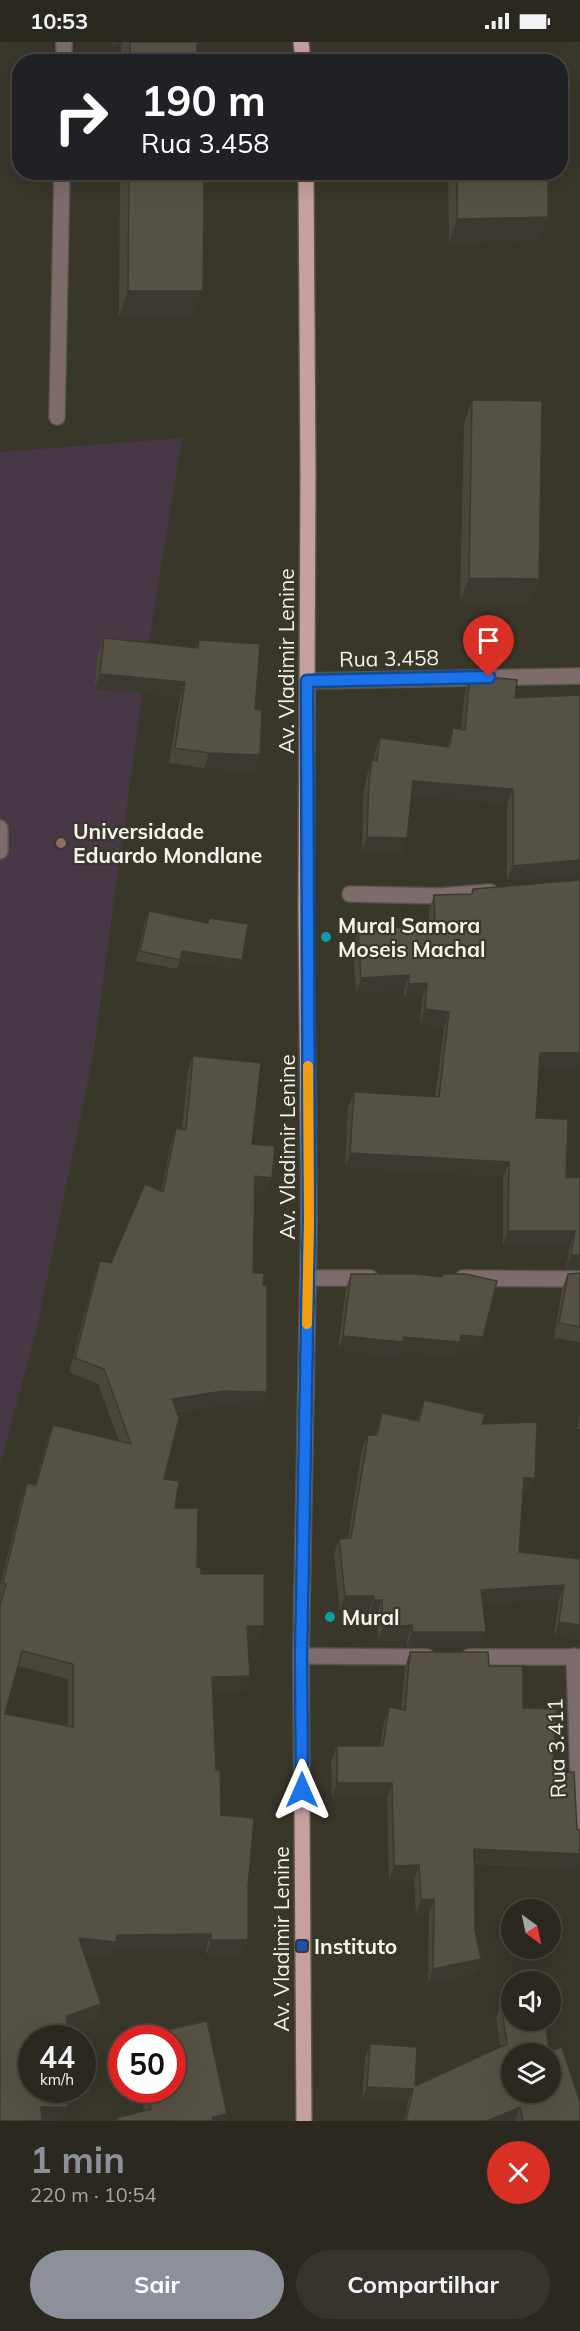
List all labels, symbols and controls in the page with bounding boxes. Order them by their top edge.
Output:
text: 10:53 [30,7,88,35]
text: 190 m [141,74,266,127]
icon: right [42,78,120,156]
text: Rua 3.458 [141,126,269,160]
street label: Av. Vladimir Lenine [273,568,299,754]
pin [463,615,514,677]
icon: arrive [472,624,505,657]
street label: Rua 3.458 [339,644,439,672]
place label: Universidade Eduardo Mondlane [73,818,262,868]
marker: Universidade Eduardo Mondlane [54,836,68,850]
place label: Mural Samora Moseis Machal [338,912,486,962]
marker: Mural Samora Moseis Machal [319,930,333,944]
street label: Av. Vladimir Lenine [274,1054,300,1240]
place label: Mural [342,1604,399,1630]
marker: Mural [323,1610,337,1624]
street label: Rua 3.411 [541,1698,571,1798]
position arrow [270,1758,334,1822]
street label: Av. Vladimir Lenine [268,1846,294,2032]
north arrow [501,1899,561,1959]
map controls [501,1899,561,2103]
place label: Instituto [314,1933,397,1959]
marker: Instituto [295,1939,309,1953]
button: sound [501,1971,561,2031]
speed limit sign: 50 [108,2025,186,2103]
text: 44 [39,2038,75,2076]
button: layers [501,2043,561,2103]
text: km/h [40,2070,74,2089]
text: 1 min [30,2137,125,2182]
button: close [487,2141,550,2204]
text: 220 m · 10:54 [30,2182,156,2207]
button: Sair [30,2250,284,2319]
button: Compartilhar [296,2250,550,2319]

